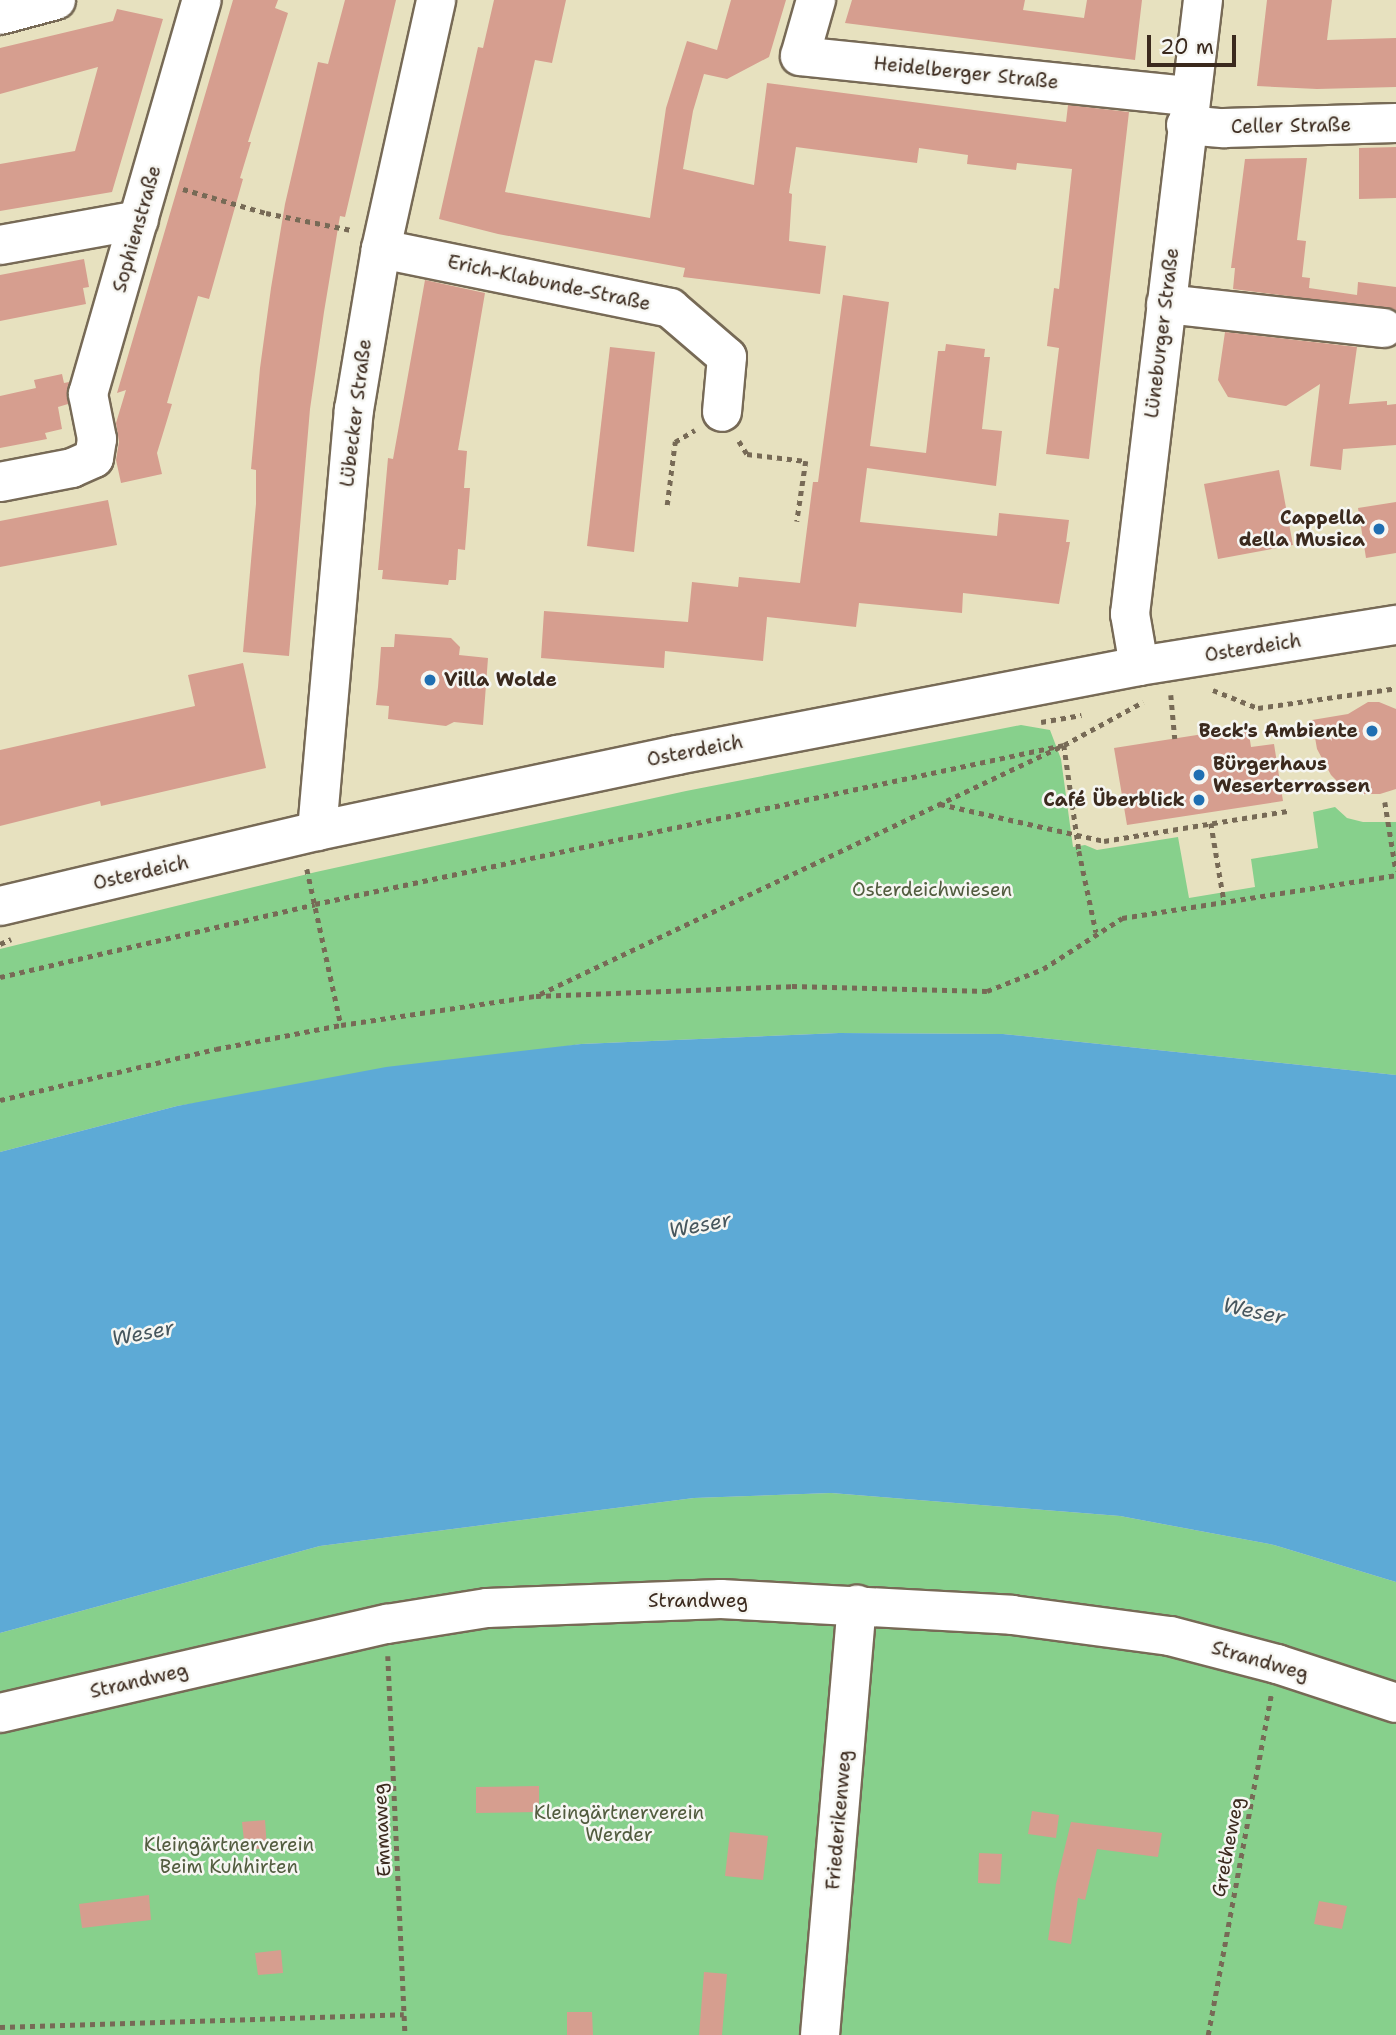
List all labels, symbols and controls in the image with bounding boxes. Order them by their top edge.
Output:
scale bar [1151,21,1240,65]
text: 20 m [1160,33,1214,61]
street label: Heidelberger Straße [872,52,1060,94]
street label: Celler Straße [1231,114,1351,138]
street label: Sophienstraße [108,163,166,295]
street label: Lüneburger Straße [1140,246,1184,420]
street label: Erich-Klabunde-Straße [445,250,653,316]
street label: Lübecker Straße [336,338,376,488]
place label: Cappella della Musica [1239,507,1365,551]
marker: Cappella della Musica [1371,521,1387,537]
street label: Osterdeich [1203,629,1303,667]
place label: Villa Wolde [444,669,557,691]
marker: Villa Wolde [422,672,438,688]
place label: Beck's Ambiente [1199,720,1358,742]
marker: Beck's Ambiente [1364,723,1380,739]
street label: Osterdeich [645,731,745,771]
place label: Bürgerhaus Weserterrassen [1213,753,1370,797]
marker: Bürgerhaus Weserterrassen [1191,767,1207,783]
place label: Café Überblick [1043,789,1185,811]
marker: Café Überblick [1191,792,1207,808]
street label: Osterdeich [91,851,191,895]
park label: Osterdeichwiesen [852,879,1012,901]
water label: Weser [667,1207,733,1243]
water label: Weser [1221,1292,1287,1330]
water label: Weser [110,1315,176,1351]
street label: Strandweg [648,1590,748,1612]
street label: Strandweg [1209,1636,1311,1686]
street label: Strandweg [88,1659,190,1703]
street label: Friederikenweg [822,1749,856,1891]
street label: Emmaweg [368,1783,396,1877]
street label: Gretheweg [1207,1795,1249,1899]
park label: Kleingärtnerverein Werder [534,1802,704,1846]
park label: Kleingärtnerverein Beim Kuhhirten [144,1834,314,1878]

